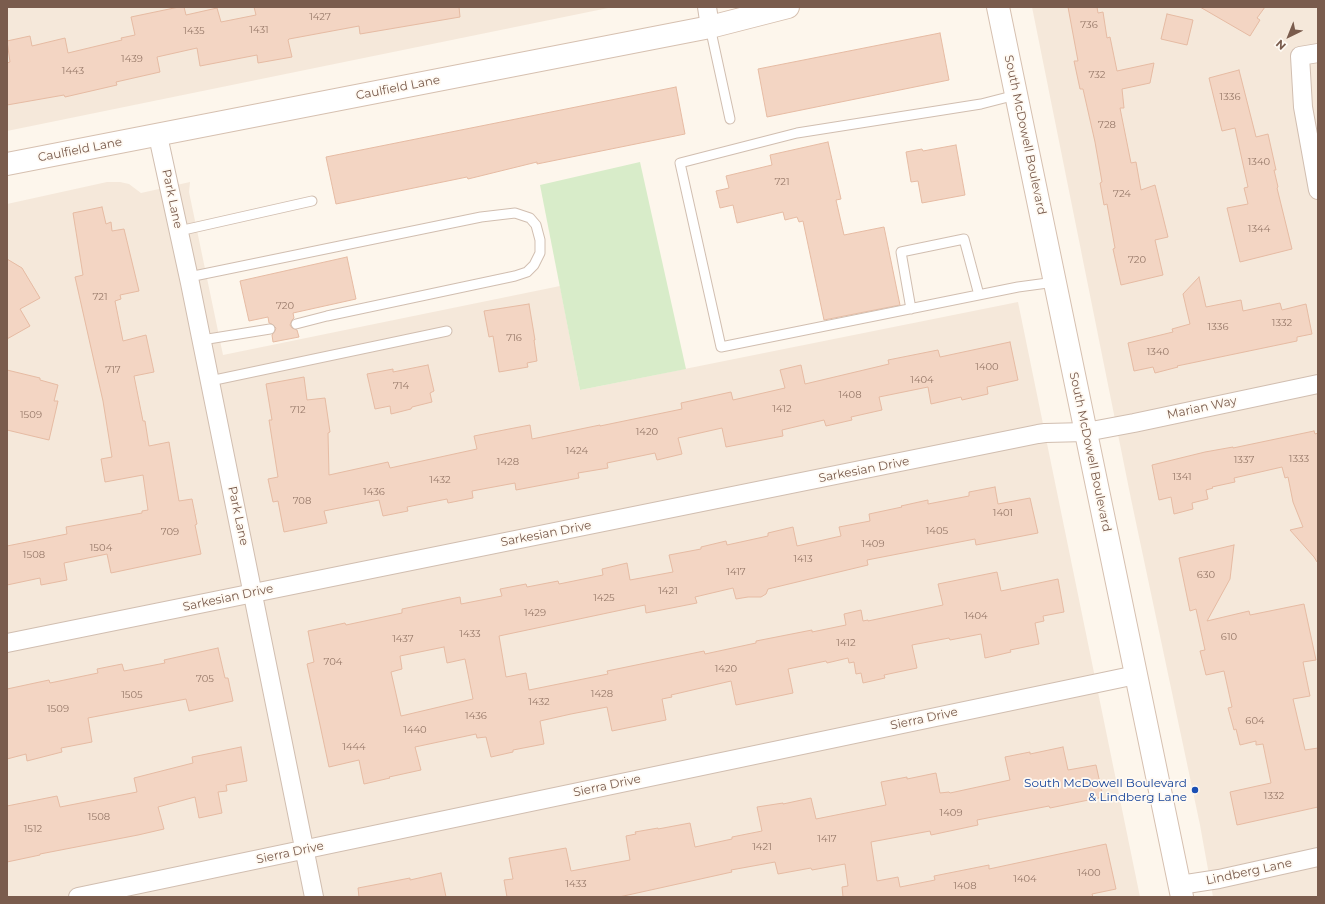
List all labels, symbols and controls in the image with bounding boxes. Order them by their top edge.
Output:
house number: 1427 [309,11,331,23]
north arrow [1269,16,1309,56]
house number: 736 [1080,19,1098,31]
house number: 1431 [249,24,269,36]
house number: 1435 [183,25,205,37]
text: N [1273,37,1289,53]
house number: 1439 [121,53,143,65]
street label: South McDowell Boulevard [1001,54,1049,216]
house number: 1443 [62,65,84,77]
house number: 732 [1088,69,1106,81]
street label: Caulfield Lane [355,73,441,103]
house number: 1336 [1220,91,1240,103]
house number: 728 [1098,119,1116,131]
street label: Caulfield Lane [37,135,123,165]
house number: 1340 [1248,156,1270,168]
street label: Park Lane [159,168,185,230]
house number: 721 [774,176,790,188]
house number: 724 [1113,188,1131,200]
house number: 1344 [1248,223,1270,235]
house number: 720 [1128,254,1146,266]
house number: 721 [92,291,108,303]
house number: 720 [276,300,294,312]
house number: 1332 [1272,317,1292,329]
house number: 1336 [1208,321,1228,333]
house number: 716 [506,332,522,344]
house number: 1340 [1147,346,1169,358]
house number: 1400 [975,361,999,373]
house number: 717 [105,364,121,376]
street label: South McDowell Boulevard [1066,371,1114,533]
house number: 1404 [910,374,934,386]
house number: 714 [393,380,409,392]
house number: 1408 [838,389,862,401]
street label: Marian Way [1166,394,1238,422]
house number: 1412 [772,403,792,415]
house number: 712 [290,404,306,416]
house number: 1509 [20,409,42,421]
house number: 1420 [636,426,658,438]
house number: 1424 [566,445,588,457]
house number: 1333 [1289,453,1309,465]
street label: Sarkesian Drive [817,454,911,486]
house number: 1337 [1234,454,1254,466]
house number: 1428 [497,456,519,468]
house number: 1341 [1172,471,1192,483]
house number: 1432 [429,474,451,486]
street label: Park Lane [225,485,251,547]
house number: 1436 [363,486,385,498]
house number: 708 [293,495,311,507]
house number: 1401 [993,507,1013,519]
street label: Sarkesian Drive [499,518,593,550]
house number: 1405 [926,525,948,537]
house number: 709 [161,526,179,538]
house number: 1409 [862,538,884,550]
house number: 1504 [90,542,112,554]
house number: 1508 [23,549,45,561]
house number: 1413 [793,553,813,565]
house number: 1417 [726,566,746,578]
house number: 630 [1197,569,1215,581]
street label: Sarkesian Drive [181,581,275,615]
house number: 1421 [658,585,678,597]
house number: 1425 [593,592,615,604]
house number: 1429 [524,607,546,619]
house number: 1404 [964,610,988,622]
house number: 1433 [459,628,481,640]
house number: 610 [1221,631,1237,643]
house number: 1437 [392,633,414,645]
house number: 1412 [836,637,856,649]
house number: 704 [324,656,342,668]
house number: 1420 [715,663,737,675]
house number: 705 [196,673,214,685]
house number: 1428 [591,688,613,700]
house number: 1505 [121,689,143,701]
house number: 1432 [528,696,550,708]
house number: 1509 [47,703,69,715]
street label: Sierra Drive [889,705,959,733]
house number: 1436 [465,710,487,722]
house number: 604 [1245,715,1265,727]
house number: 1440 [403,724,427,736]
house number: 1444 [342,741,366,753]
street label: Sierra Drive [572,772,642,800]
place label: South McDowell Boulevard & Lindberg Lane [1024,776,1187,804]
marker: South McDowell Boulevard & Lindberg Lane [1190,785,1200,795]
house number: 1332 [1264,790,1284,802]
house number: 1409 [940,807,962,819]
house number: 1508 [88,811,110,823]
house number: 1512 [24,823,42,835]
house number: 1417 [817,833,837,845]
street label: Sierra Drive [255,839,325,867]
house number: 1421 [752,841,772,853]
street label: Lindberg Lane [1205,856,1293,888]
house number: 1400 [1077,867,1101,879]
house number: 1404 [1013,873,1037,885]
house number: 1433 [565,878,587,890]
house number: 1408 [953,880,977,892]

